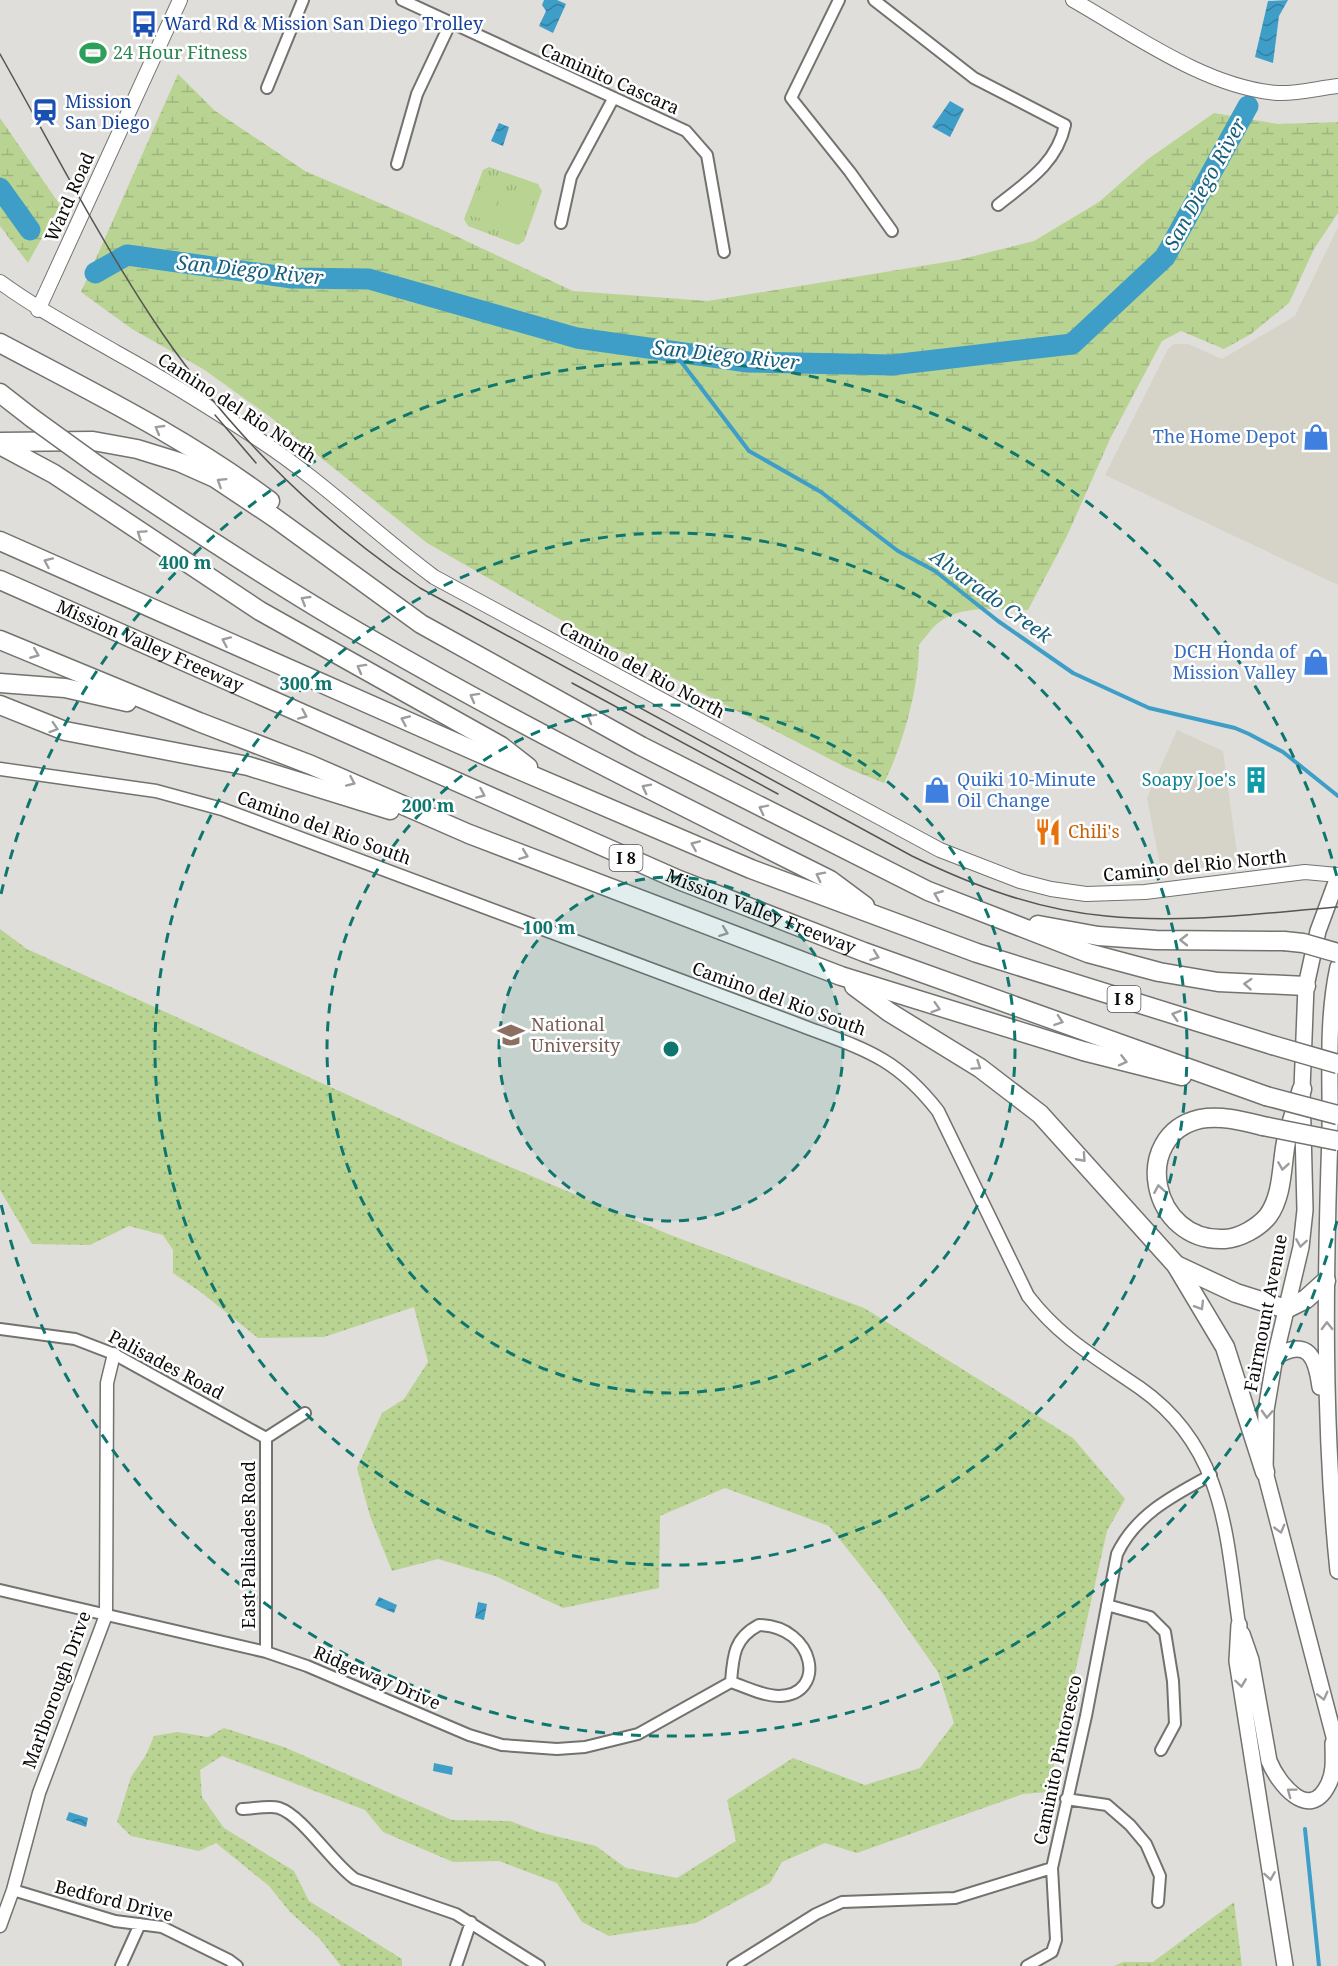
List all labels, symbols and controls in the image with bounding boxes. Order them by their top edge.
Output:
bus stop icon: Ward Rd & Mission San Diego Trolley [129,9,159,39]
place label: Ward Rd & Mission San Diego Trolley [164,11,484,35]
street label: Caminito Cascara [537,37,683,119]
sports icon: 24 Hour Fitness [78,38,108,68]
place label: 24 Hour Fitness [113,40,247,64]
place label: Mission San Diego [65,89,150,134]
station icon: Mission San Diego [30,97,60,127]
water label: San Diego River [1157,112,1252,255]
street label: Ward Road [39,148,99,245]
water label: San Diego River [175,248,325,291]
water label: San Diego River [651,333,801,376]
street label: Camino del Rio North [154,347,321,467]
shop icon: The Home Depot [1301,422,1331,452]
one-way arrow [155,424,165,436]
place label: The Home Depot [1153,424,1296,448]
one-way arrow [217,478,227,490]
one-way arrow [137,530,148,541]
water label: Alvarado Creek [924,541,1058,649]
text: 400 m [159,550,212,574]
one-way arrow [43,557,54,569]
street label: Mission Valley Freeway [53,594,248,698]
one-way arrow [301,595,311,607]
street label: Camino del Rio North [555,615,730,723]
one-way arrow [222,636,233,648]
place label: DCH Honda of Mission Valley [1173,639,1297,684]
one-way arrow [29,647,40,659]
shop icon: DCH Honda of Mission Valley [1301,647,1331,677]
one-way arrow [357,664,367,675]
text: 300 m [280,671,333,695]
one-way arrow [470,693,480,704]
one-way arrow [297,708,308,720]
one-way arrow [586,714,597,725]
one-way arrow [400,715,411,727]
one-way arrow [48,721,59,733]
building icon: Soapy Joe's [1241,765,1271,795]
place label: Quiki 10-Minute Oil Change [957,767,1096,812]
place label: Soapy Joe's [1142,767,1236,791]
one-way arrow [344,775,355,787]
shop icon: Quiki 10-Minute Oil Change [922,775,952,805]
street label: Camino del Rio South [234,784,415,870]
one-way arrow [641,784,652,796]
one-way arrow [475,787,486,799]
text: 200 m [402,793,455,817]
one-way arrow [759,805,769,816]
restaurant icon: Chili's [1033,817,1063,847]
place label: Chili's [1068,819,1120,843]
one-way arrow [690,840,701,852]
street label: Camino del Rio North [1102,843,1288,887]
road number: I 8 [610,845,642,871]
one-way arrow [517,848,528,860]
street label: Mission Valley Freeway [662,863,860,959]
one-way arrow [816,871,827,883]
one-way arrow [933,890,944,903]
text: 100 m [523,915,576,939]
one-way arrow [718,924,728,937]
one-way arrow [1179,934,1188,946]
one-way arrow [869,949,880,962]
street label: Camino del Rio South [689,955,870,1041]
one-way arrow [1243,978,1252,991]
road number: I 8 [1108,986,1140,1012]
one-way arrow [930,1000,941,1013]
one-way arrow [1171,1010,1182,1022]
place label: National University [531,1012,621,1057]
one-way arrow [1053,1014,1064,1026]
school or university icon: National University [496,1020,526,1050]
centre of rings [661,1039,681,1059]
one-way arrow [1118,1054,1128,1067]
one-way arrow [970,1059,981,1070]
one-way arrow [1075,1151,1086,1162]
one-way arrow [1277,1161,1289,1170]
one-way arrow [1153,1184,1165,1194]
street label: Fairmount Avenue [1238,1232,1292,1394]
one-way arrow [1295,1239,1307,1248]
one-way arrow [1193,1300,1205,1310]
one-way arrow [1321,1322,1333,1331]
street label: Palisades Road [105,1324,228,1405]
one-way arrow [1260,1410,1273,1419]
street label: East Palisades Road [236,1461,260,1629]
one-way arrow [1273,1523,1285,1534]
street label: Marlborough Drive [16,1608,96,1772]
street label: Ridgeway Drive [310,1640,444,1715]
street label: Caminito Pintoresco [1027,1673,1087,1847]
one-way arrow [1234,1679,1246,1688]
one-way arrow [1316,1690,1328,1701]
one-way arrow [1287,1788,1298,1799]
one-way arrow [1264,1871,1276,1881]
street label: Bedford Drive [53,1874,176,1926]

